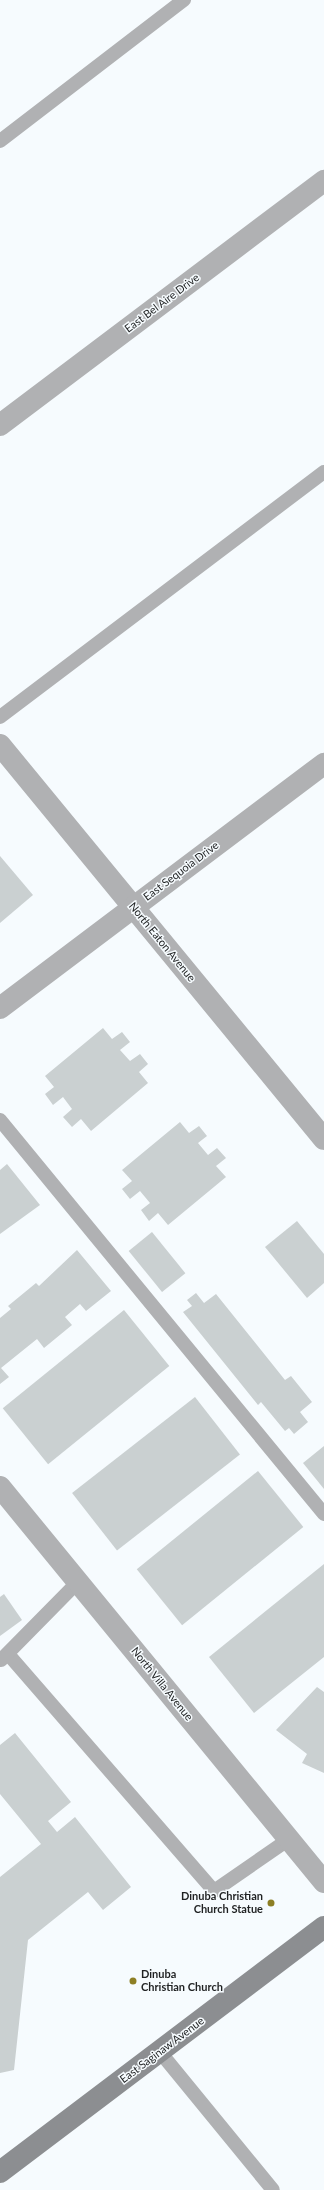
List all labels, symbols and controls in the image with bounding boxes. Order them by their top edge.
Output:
street label: East Bel Aire Drive [122,271,202,335]
street label: East Sequoia Drive [141,838,221,904]
street label: North Eaton Avenue [126,900,198,984]
street label: North Villa Avenue [128,1644,196,1724]
place label: Dinuba Christian Church Statue [181,1890,263,1916]
marker: Dinuba Christian Church Statue [266,1898,276,1908]
place label: Dinuba Christian Church [141,1968,223,1994]
marker: Dinuba Christian Church [128,1976,138,1986]
street label: East Saginaw Avenue [117,2014,207,2086]

